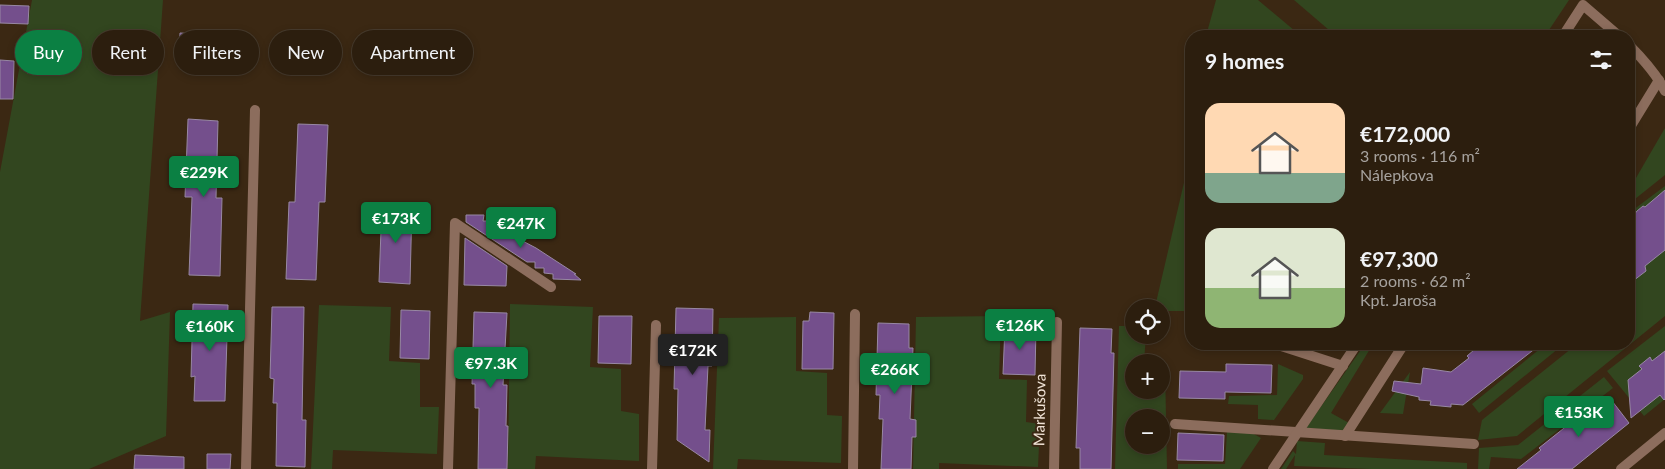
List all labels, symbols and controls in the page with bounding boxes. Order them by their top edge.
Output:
chip: Buy [15,30,82,75]
chip: Rent [92,30,164,75]
chip: Filters [174,30,259,75]
chip: New [269,30,342,75]
chip: Apartment [352,30,473,75]
icon: filters [1587,46,1615,74]
text: 9 homes [1205,48,1284,73]
text: €172,000 [1360,121,1450,146]
icon: home [1245,123,1305,183]
text: 3 rooms · 116 m² [1360,146,1480,165]
pin: €229K [169,156,239,198]
text: €229K [180,162,228,181]
text: Nálepkova [1360,165,1434,184]
pin: €173K [361,202,431,244]
pin: €247K [486,206,556,249]
text: €173K [372,208,420,227]
text: €247K [497,213,545,232]
text: €97,300 [1360,246,1438,271]
icon: home [1245,248,1305,308]
text: 2 rooms · 62 m² [1360,271,1471,290]
text: Kpt. Jaroša [1360,290,1436,309]
map controls [1125,299,1170,454]
button: locate [1125,299,1170,344]
pin: €126K [985,308,1055,351]
pin: €160K [175,310,245,352]
text: €126K [996,315,1044,334]
text: €160K [186,316,234,335]
pin: €172K [658,334,728,376]
text: €172K [669,340,717,359]
pin: €97.3K [450,346,532,389]
pin: €266K [860,352,930,395]
text: €97.3K [465,353,517,372]
button: + [1125,354,1170,399]
text: €266K [871,359,919,378]
street label: Markušova [1029,374,1049,446]
pin: €153K [1544,396,1614,438]
text: €153K [1555,402,1603,421]
button: − [1125,409,1170,454]

